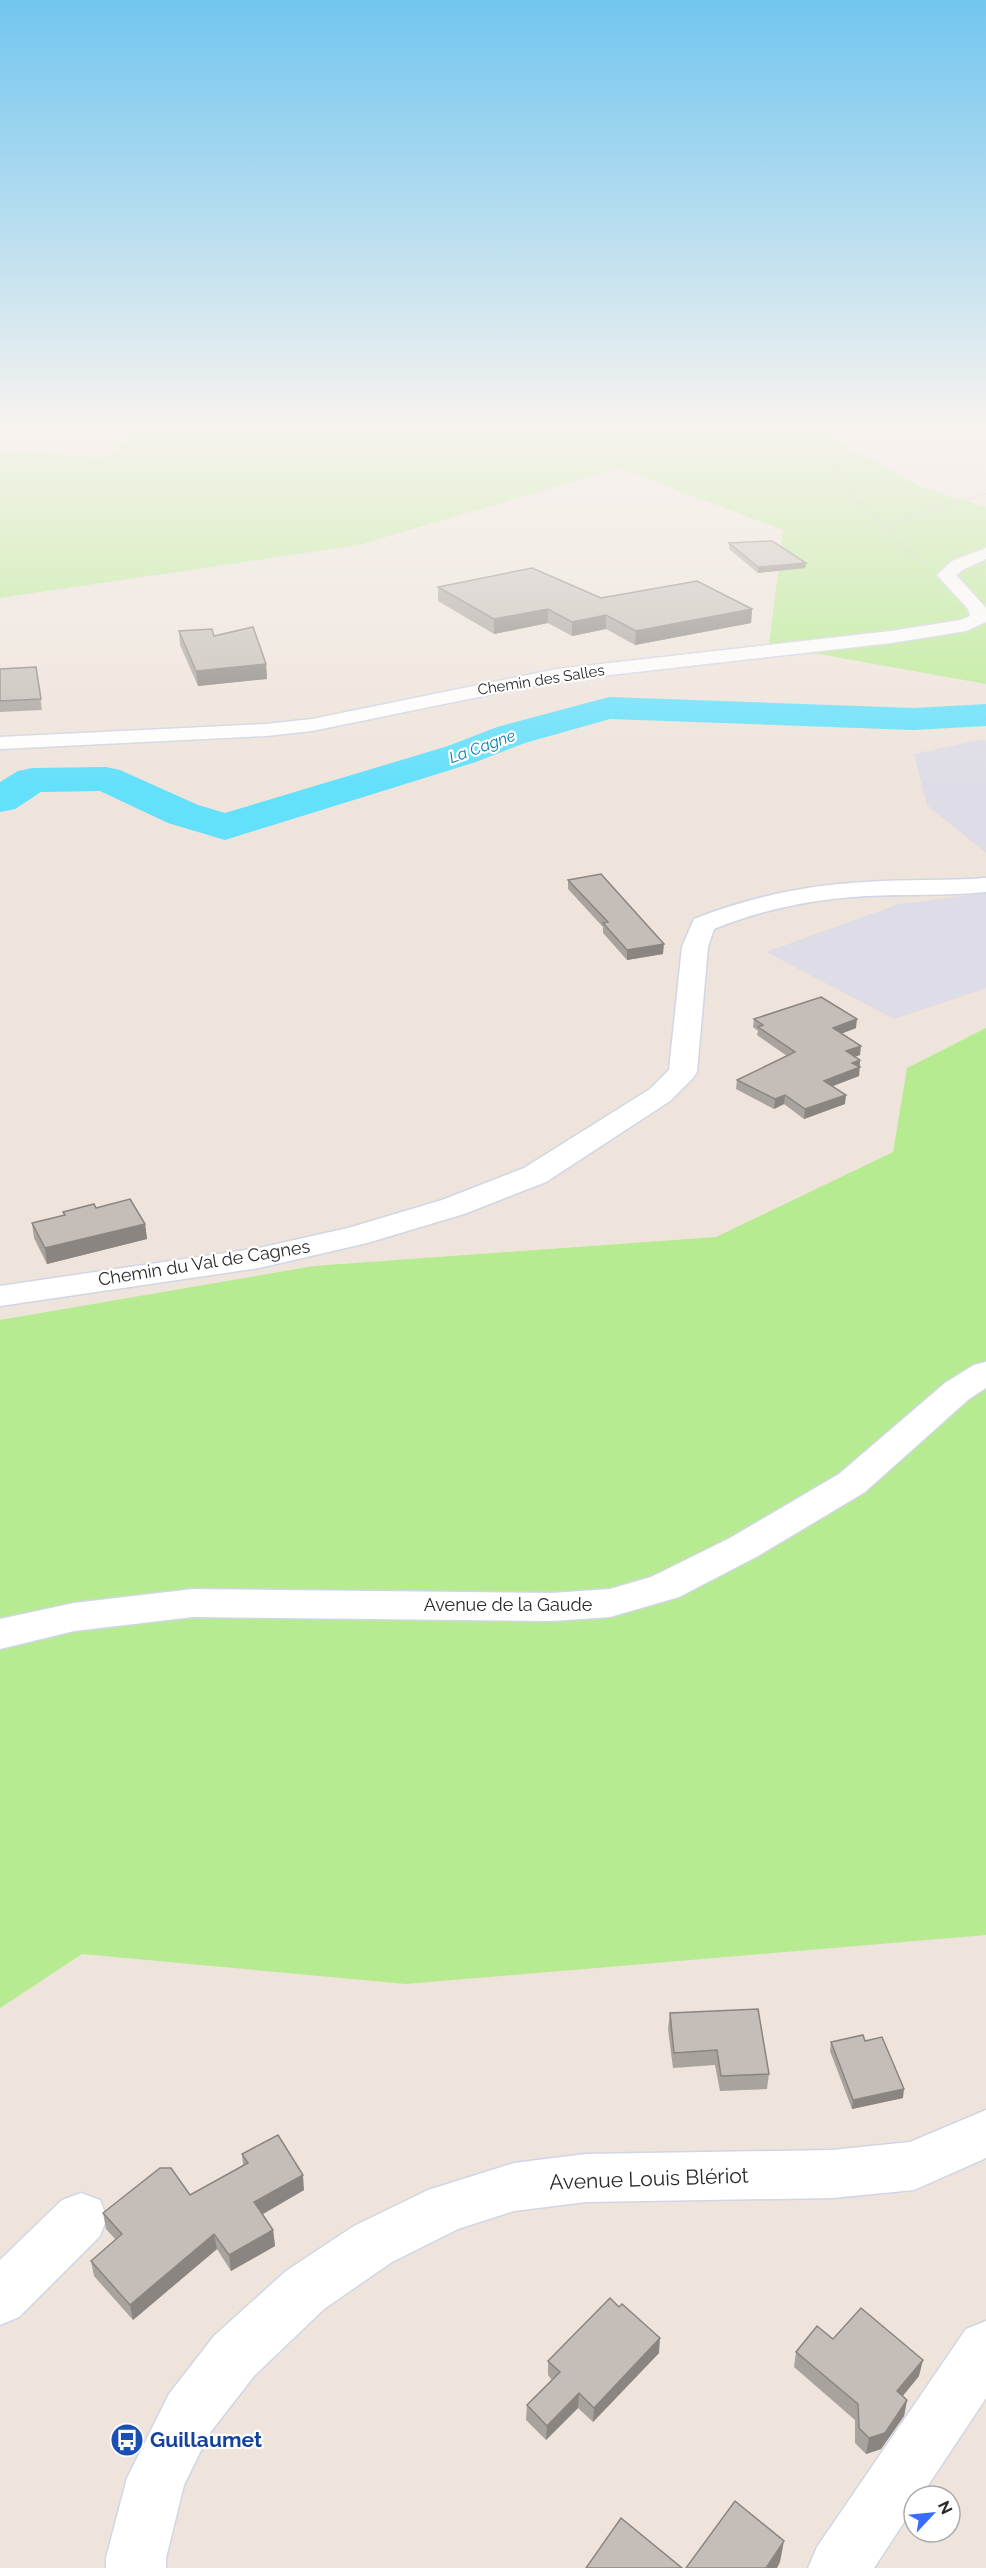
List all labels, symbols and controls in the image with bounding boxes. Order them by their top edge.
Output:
street label: Chemin des Salles [476,661,606,699]
water label: La Cagne [446,726,518,767]
street label: Chemin du Val de Cagnes [96,1235,312,1290]
street label: Avenue de la Gaude [424,1594,593,1615]
street label: Avenue Louis Blériot [549,2163,749,2194]
bus stop icon: Guillaumet [109,2422,145,2458]
place label: Guillaumet [150,2427,262,2452]
north arrow [902,2484,962,2544]
text: N [934,2498,956,2517]

